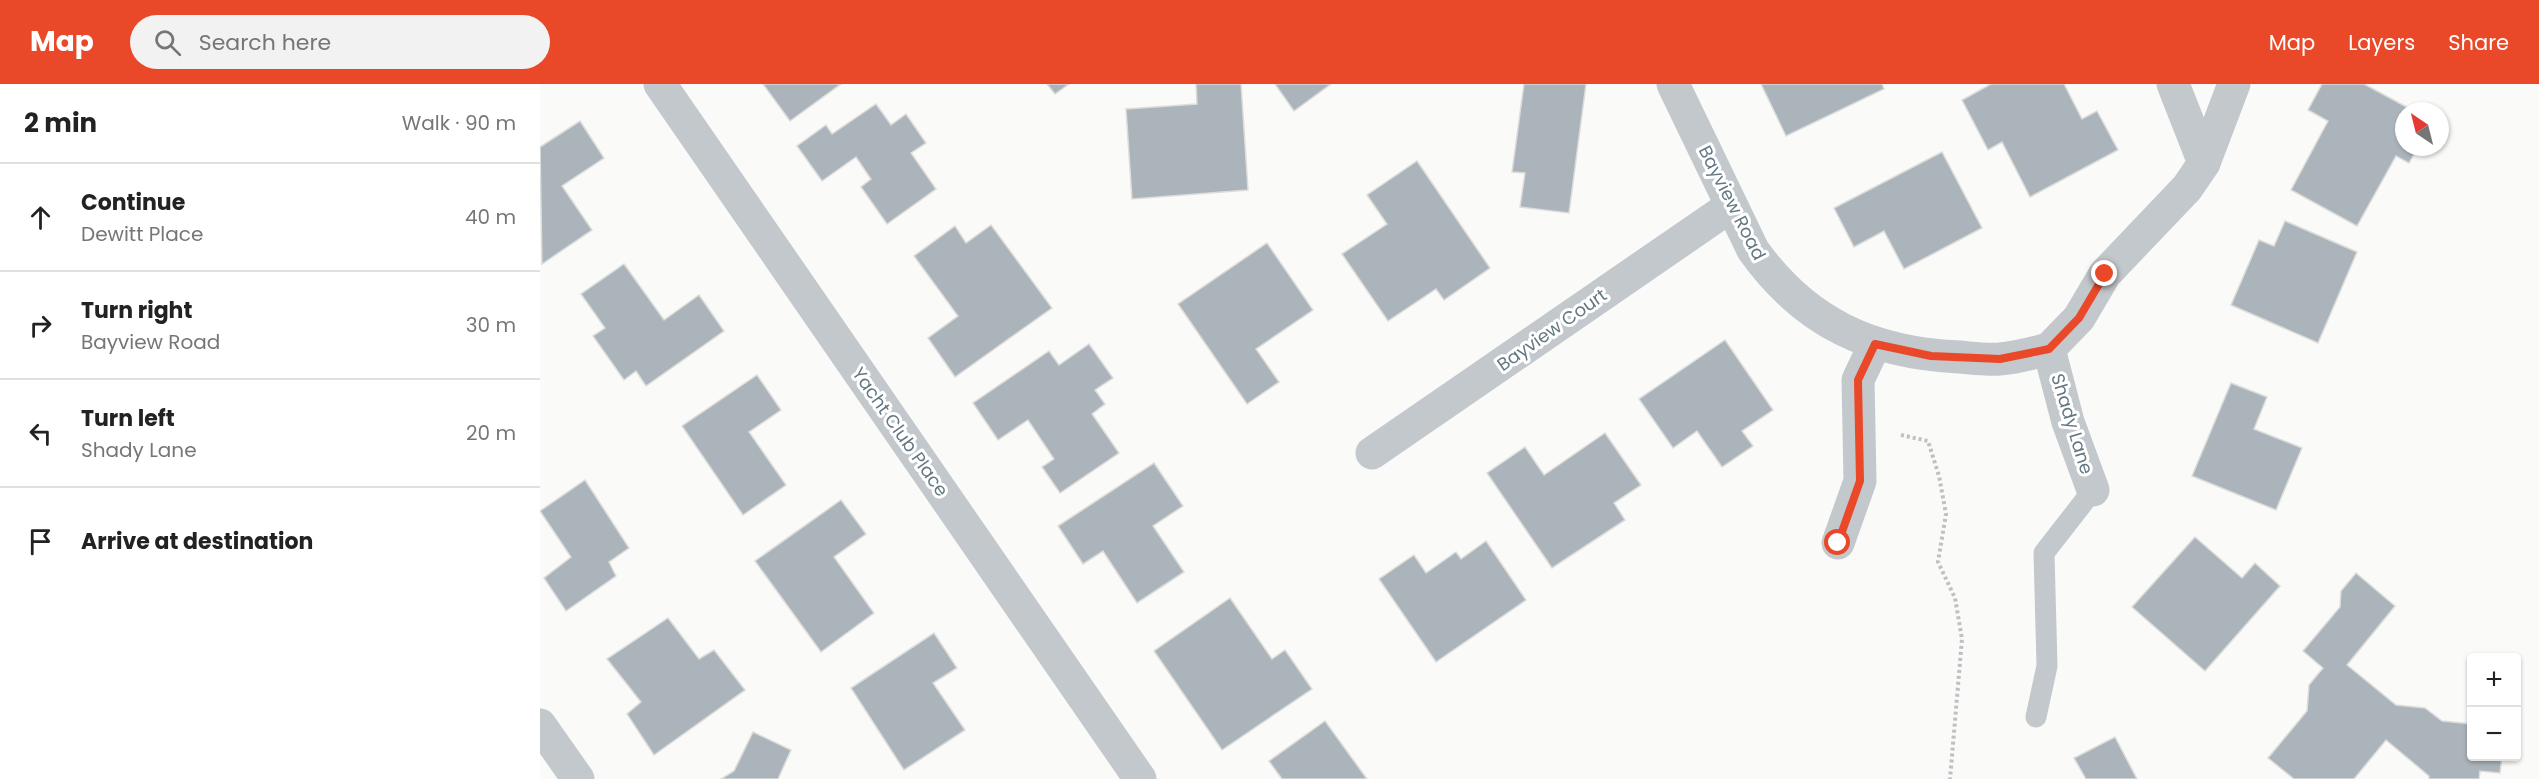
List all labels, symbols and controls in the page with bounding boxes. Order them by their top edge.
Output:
search box [130,15,550,69]
text: Map [30,22,94,61]
icon: search [151,26,184,59]
text: Search here [199,27,331,58]
text: Map [2269,28,2315,57]
text: Layers [2348,28,2415,57]
text: Share [2448,28,2509,57]
north arrow [2395,102,2449,156]
text: 2 min [24,105,97,141]
text: Walk · 90 m [402,109,516,137]
street label: Bayview Road [1693,141,1772,264]
text: Continue [81,187,185,218]
icon: ahead [24,201,57,234]
text: 40 m [465,203,516,231]
text: Dewitt Place [81,220,203,248]
route end [2091,260,2117,286]
street label: Bayview Court [1492,282,1612,377]
text: Turn right [81,295,192,326]
icon: right [24,309,57,342]
text: 30 m [466,311,516,339]
text: Bayview Road [81,328,220,356]
street label: Yacht Club Place [846,362,954,501]
street label: Shady Lane [2045,370,2100,477]
text: Turn left [81,403,175,434]
icon: left [24,417,57,450]
text: 20 m [466,419,516,447]
text: Shady Lane [81,436,197,464]
icon: arrive [24,525,57,558]
text: Arrive at destination [81,526,313,557]
route start [1824,529,1850,555]
map controls [2467,653,2521,761]
button: + [2467,653,2521,707]
button: − [2467,707,2521,761]

